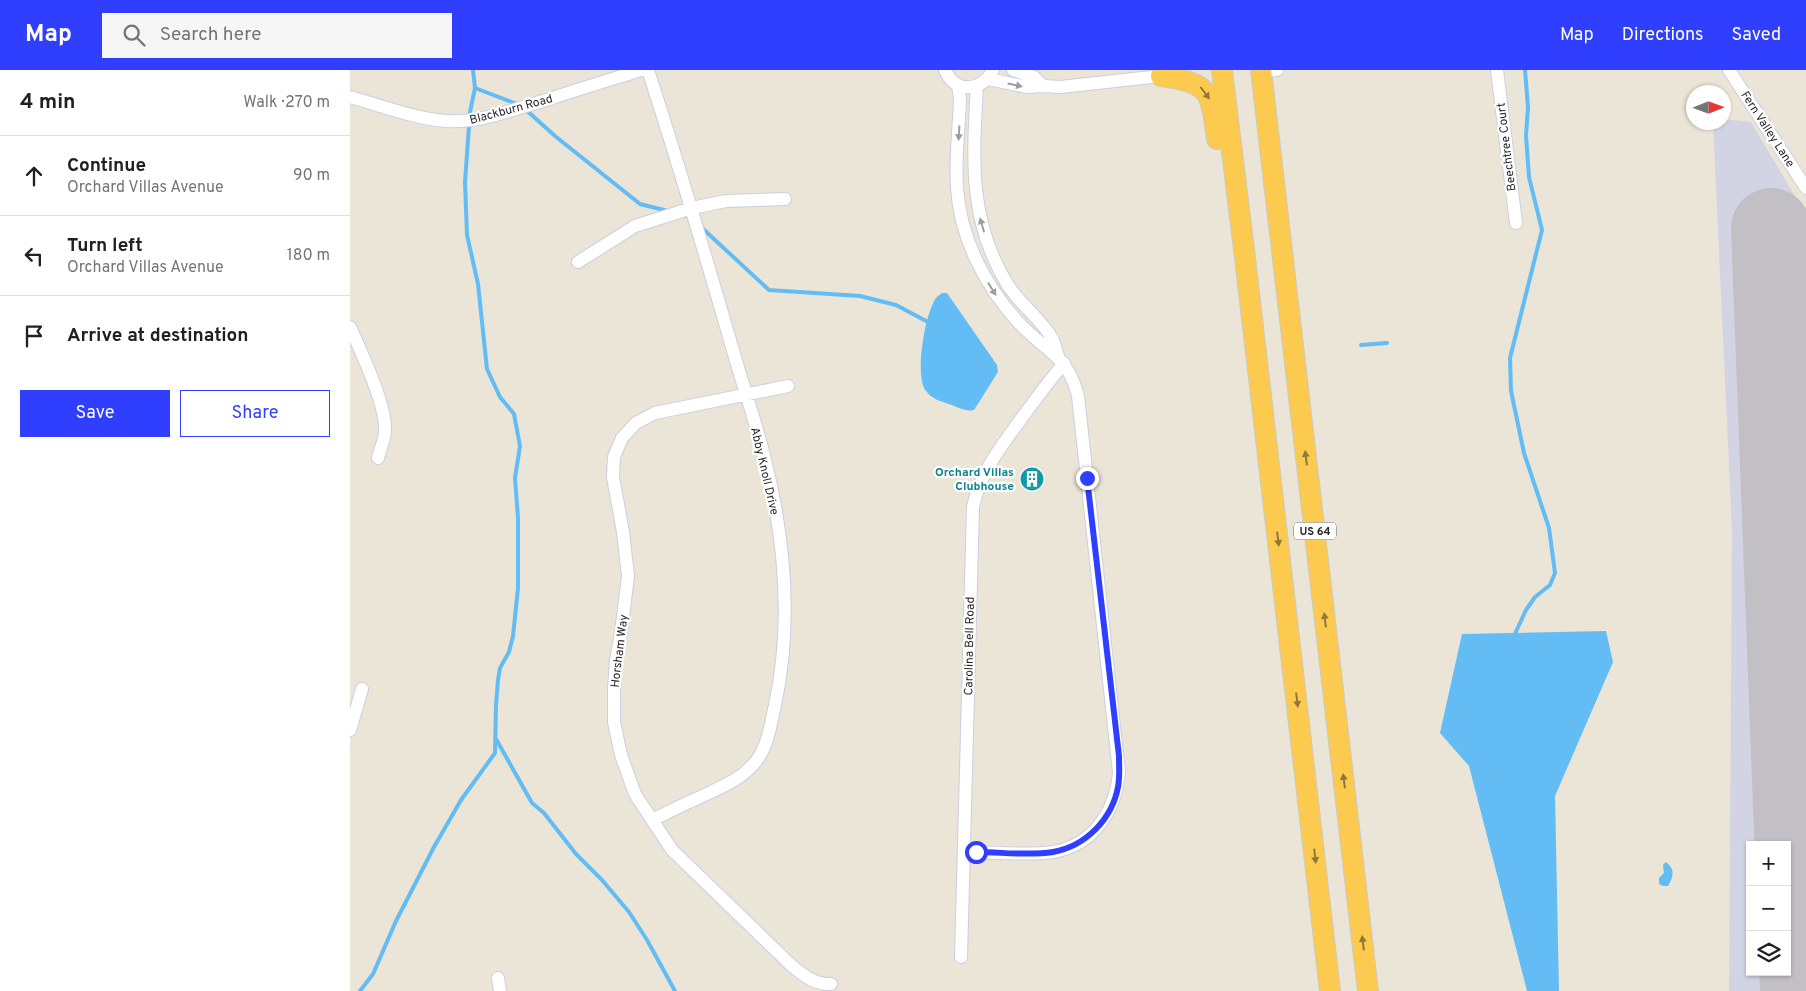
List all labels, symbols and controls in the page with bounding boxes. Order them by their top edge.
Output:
search box [102,13,452,58]
text: Map [25,20,72,50]
icon: search [120,21,148,49]
text: Search here [160,23,261,47]
text: Map [1560,24,1594,47]
text: Directions [1622,24,1704,47]
text: Saved [1732,24,1781,47]
one-way arrow [1008,81,1023,89]
north arrow [1686,85,1731,130]
one-way arrow [1199,86,1210,99]
street label: Fern Valley Lane [1737,88,1798,171]
text: 4 min [20,89,76,116]
street label: Blackburn Road [468,91,555,129]
text: Walk · 270 m [243,93,330,113]
street label: Beechtree Court [1494,102,1520,192]
one-way arrow [954,126,962,142]
text: Continue [67,154,146,178]
icon: ahead [20,162,48,190]
text: 90 m [293,166,330,186]
text: Orchard Villas Avenue [67,178,224,198]
one-way arrow [977,218,985,233]
text: Turn left [67,234,143,258]
icon: left [20,242,48,270]
text: 180 m [287,246,330,266]
text: Orchard Villas Avenue [67,258,224,278]
one-way arrow [987,282,997,295]
icon: arrive [20,322,48,350]
text: Arrive at destination [67,324,248,348]
button: Save [20,390,170,437]
button: Share [180,390,330,437]
street label: Abby Knoll Drive [746,426,782,517]
one-way arrow [1302,450,1310,466]
place label: Orchard Villas Clubhouse [935,465,1014,495]
building icon: Orchard Villas Clubhouse [1019,466,1045,492]
route end [1076,467,1099,490]
road number: US 64 [1294,522,1336,540]
one-way arrow [1274,531,1282,547]
street label: Carolina Bell Road [961,597,979,696]
one-way arrow [1321,611,1329,627]
street label: Horsham Way [608,614,632,689]
one-way arrow [1293,693,1301,709]
one-way arrow [1340,773,1348,789]
route start [965,841,988,864]
map controls [1746,841,1791,976]
button: + [1746,841,1791,886]
one-way arrow [1311,848,1319,864]
button: − [1746,886,1791,931]
button: layers [1746,931,1791,976]
one-way arrow [1359,934,1367,950]

